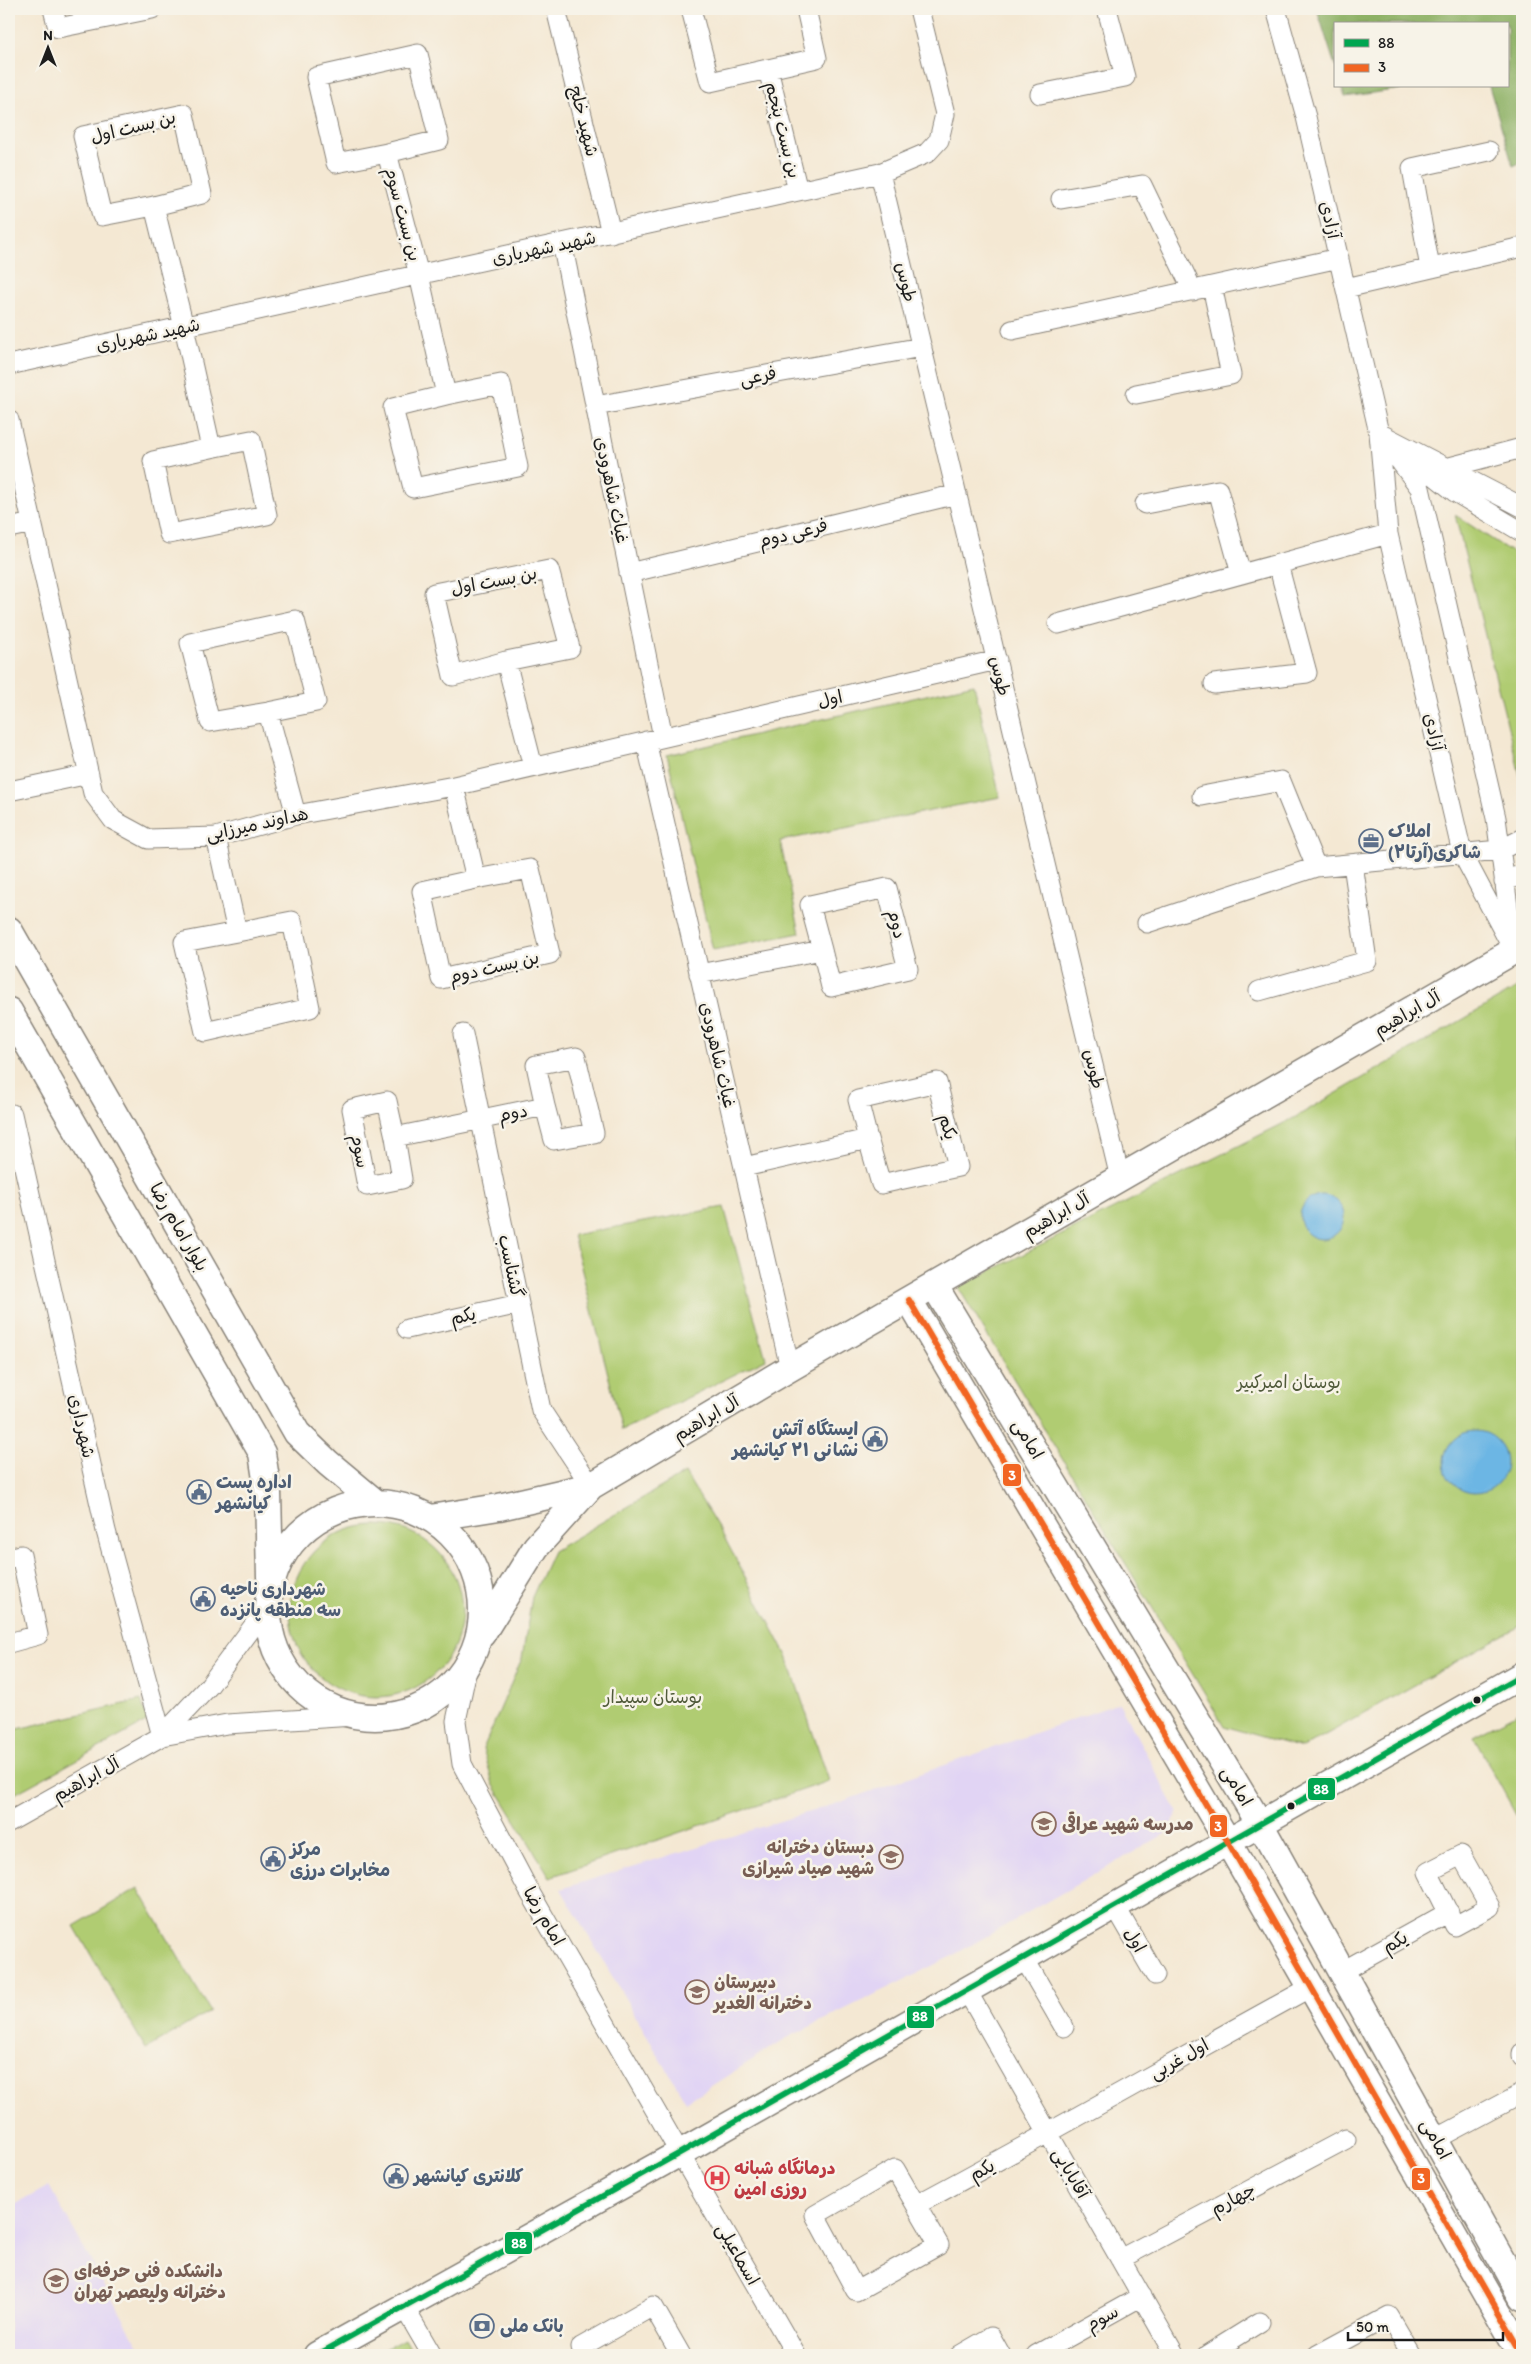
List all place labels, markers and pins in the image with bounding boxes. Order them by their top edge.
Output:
place label: املاک شاکری(آرتا۲) [1388,820,1481,863]
office icon: املاک شاکری(آرتا۲) [1358,828,1384,854]
place label: ایستگاه آتش نشانی ۲۱ کیانشهر [730,1418,858,1462]
public building icon: ایستگاه آتش نشانی ۲۱ کیانشهر [862,1426,888,1452]
place label: اداره پست کیانشهر [214,1471,292,1514]
public building icon: اداره پست کیانشهر [186,1479,212,1505]
place label: شهرداری ناحیه سه منطقه پانزده [220,1578,341,1622]
public building icon: شهرداری ناحیه سه منطقه پانزده [190,1586,216,1612]
unlabelled marker [1472,1695,1482,1705]
unlabelled marker [1286,1801,1296,1811]
school or university icon: مدرسه شهید عراقی [1031,1811,1057,1837]
place label: مدرسه شهید عراقی [1062,1811,1194,1835]
place label: دبستان دخترانه شهید صیاد شیرازی [742,1836,874,1879]
place label: مرکز مخابرات درزی [288,1838,390,1881]
school or university icon: دبستان دخترانه شهید صیاد شیرازی [878,1844,904,1870]
public building icon: مرکز مخابرات درزی [260,1846,286,1872]
place label: دبیرستان دخترانه الغدیر [712,1971,812,2014]
school or university icon: دبیرستان دخترانه الغدیر [684,1979,710,2005]
place label: درمانگاه شبانه روزی امین [734,2157,836,2200]
public building icon: کلانتری کیانشهر [383,2163,409,2189]
place label: کلانتری کیانشهر [412,2165,524,2187]
hospital icon: درمانگاه شبانه روزی امین [704,2165,730,2191]
place label: دانشکده فنی حرفه‌ای دخترانه ولیعصر تهران [74,2260,226,2303]
school or university icon: دانشکده فنی حرفه‌ای دخترانه ولیعصر تهران [43,2268,69,2294]
bank icon: بانک ملی [469,2313,495,2339]
place label: بانک ملی [500,2315,564,2338]

